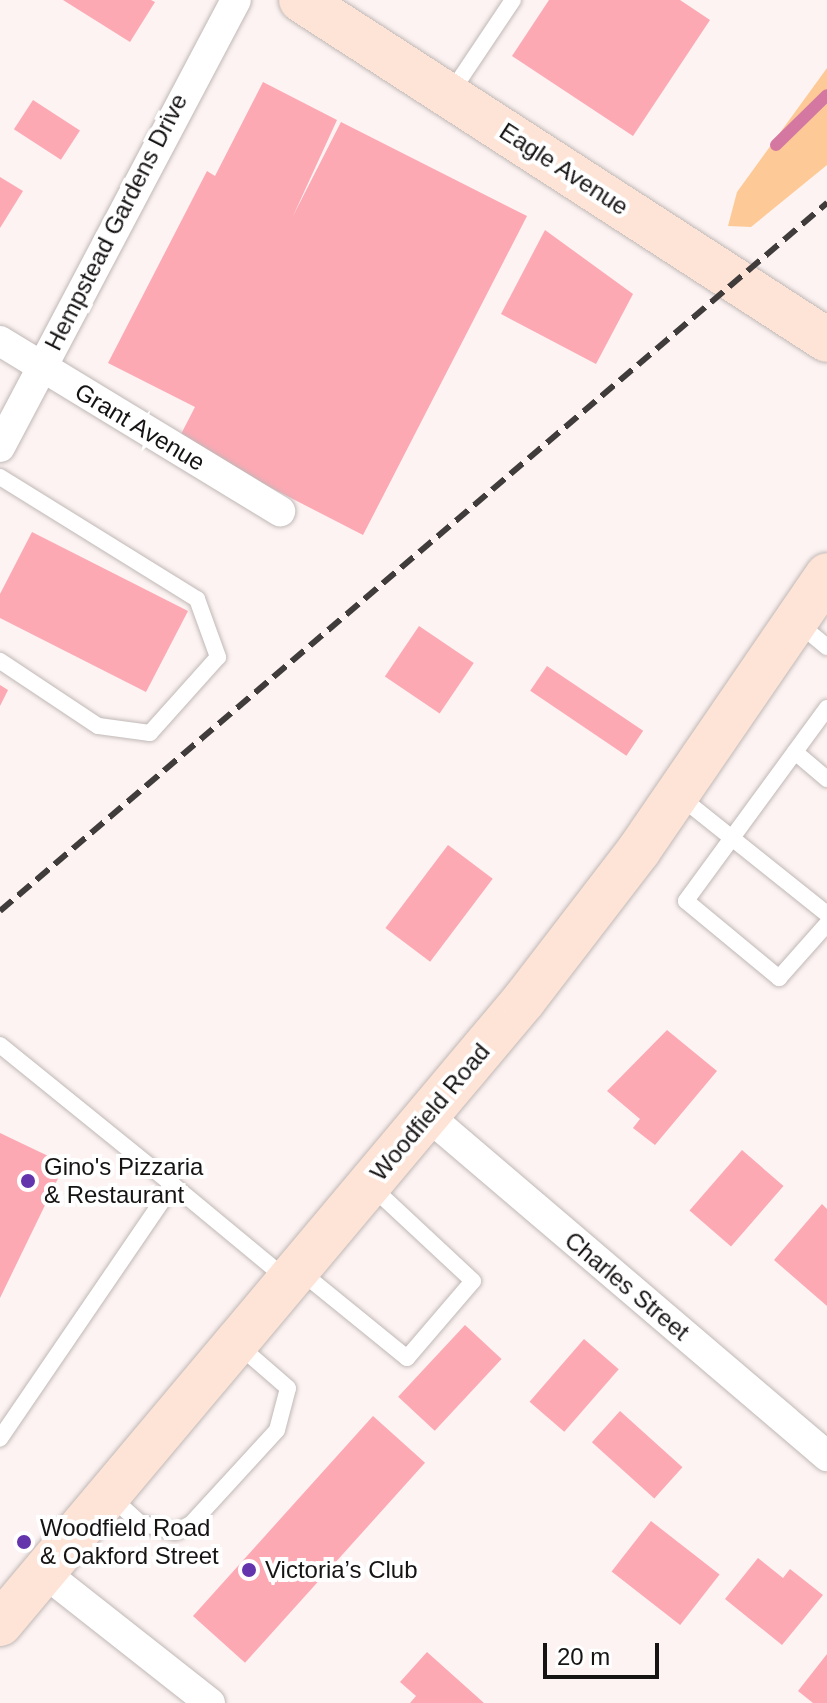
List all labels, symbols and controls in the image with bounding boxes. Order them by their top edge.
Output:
street label: Hempstead Gardens Drive [39,89,193,355]
street label: Eagle Avenue [494,116,634,222]
street label: Grant Avenue [69,377,211,477]
street label: Woodfield Road [364,1038,496,1186]
place label: Gino's Pizzaria & Restaurant [44,1153,203,1209]
marker: Gino's Pizzaria & Restaurant [19,1172,37,1190]
street label: Charles Street [559,1226,695,1346]
place label: Woodfield Road & Oakford Street [40,1514,219,1570]
marker: Woodfield Road & Oakford Street [15,1533,33,1551]
place label: Victoria’s Club [265,1556,418,1584]
marker: Victoria’s Club [240,1561,258,1579]
scale bar [547,1627,663,1677]
text: 20 m [557,1643,610,1670]

